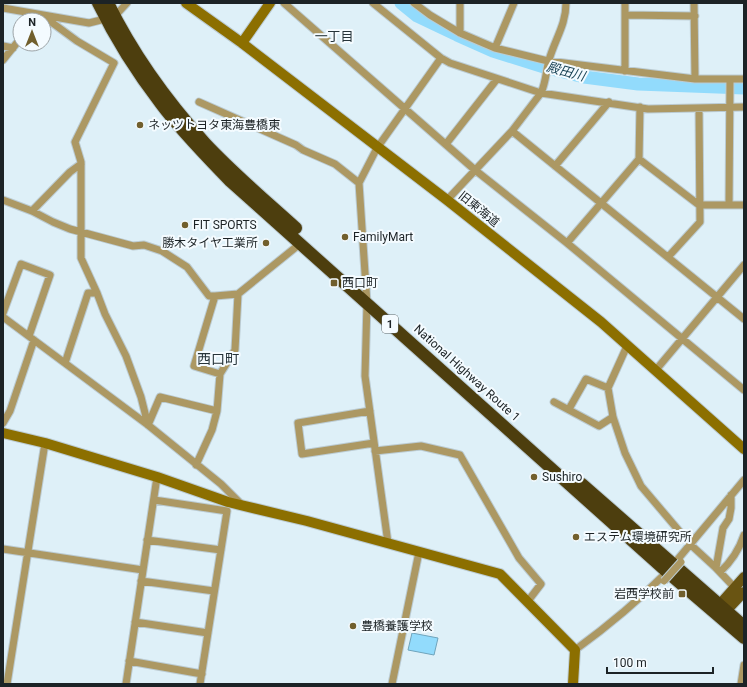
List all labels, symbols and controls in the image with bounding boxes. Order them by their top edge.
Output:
north arrow [12,12,52,52]
text: N [28,16,36,29]
district label: 一丁目 [314,29,354,44]
water label: 殿田川 [545,59,589,84]
place label: ネッツトヨタ東海豊橋東 [148,118,280,132]
marker: ネッツトヨタ東海豊橋東 [135,120,145,130]
street label: 旧東海道 [456,188,502,230]
place label: FIT SPORTS [193,218,257,232]
marker: FIT SPORTS [180,220,190,230]
place label: FamilyMart [353,230,413,244]
marker: FamilyMart [340,232,350,242]
place label: 勝木タイヤ工業所 [162,236,258,250]
marker: 勝木タイヤ工業所 [261,238,271,248]
place label: 西口町 [342,276,378,290]
marker: 西口町 [329,278,339,288]
road number: 1 [382,315,398,333]
street label: National Highway Route 1 [411,322,523,424]
district label: 西口町 [197,351,239,367]
place label: Sushiro [542,470,582,484]
marker: Sushiro [529,472,539,482]
place label: エステム環境研究所 [584,530,692,544]
marker: エステム環境研究所 [571,532,581,542]
place label: 岩西学校前 [614,587,674,601]
marker: 岩西学校前 [677,589,687,599]
place label: 豊橋養護学校 [361,619,433,633]
marker: 豊橋養護学校 [348,621,358,631]
scale bar [607,649,713,675]
text: 100 m [613,656,647,670]

